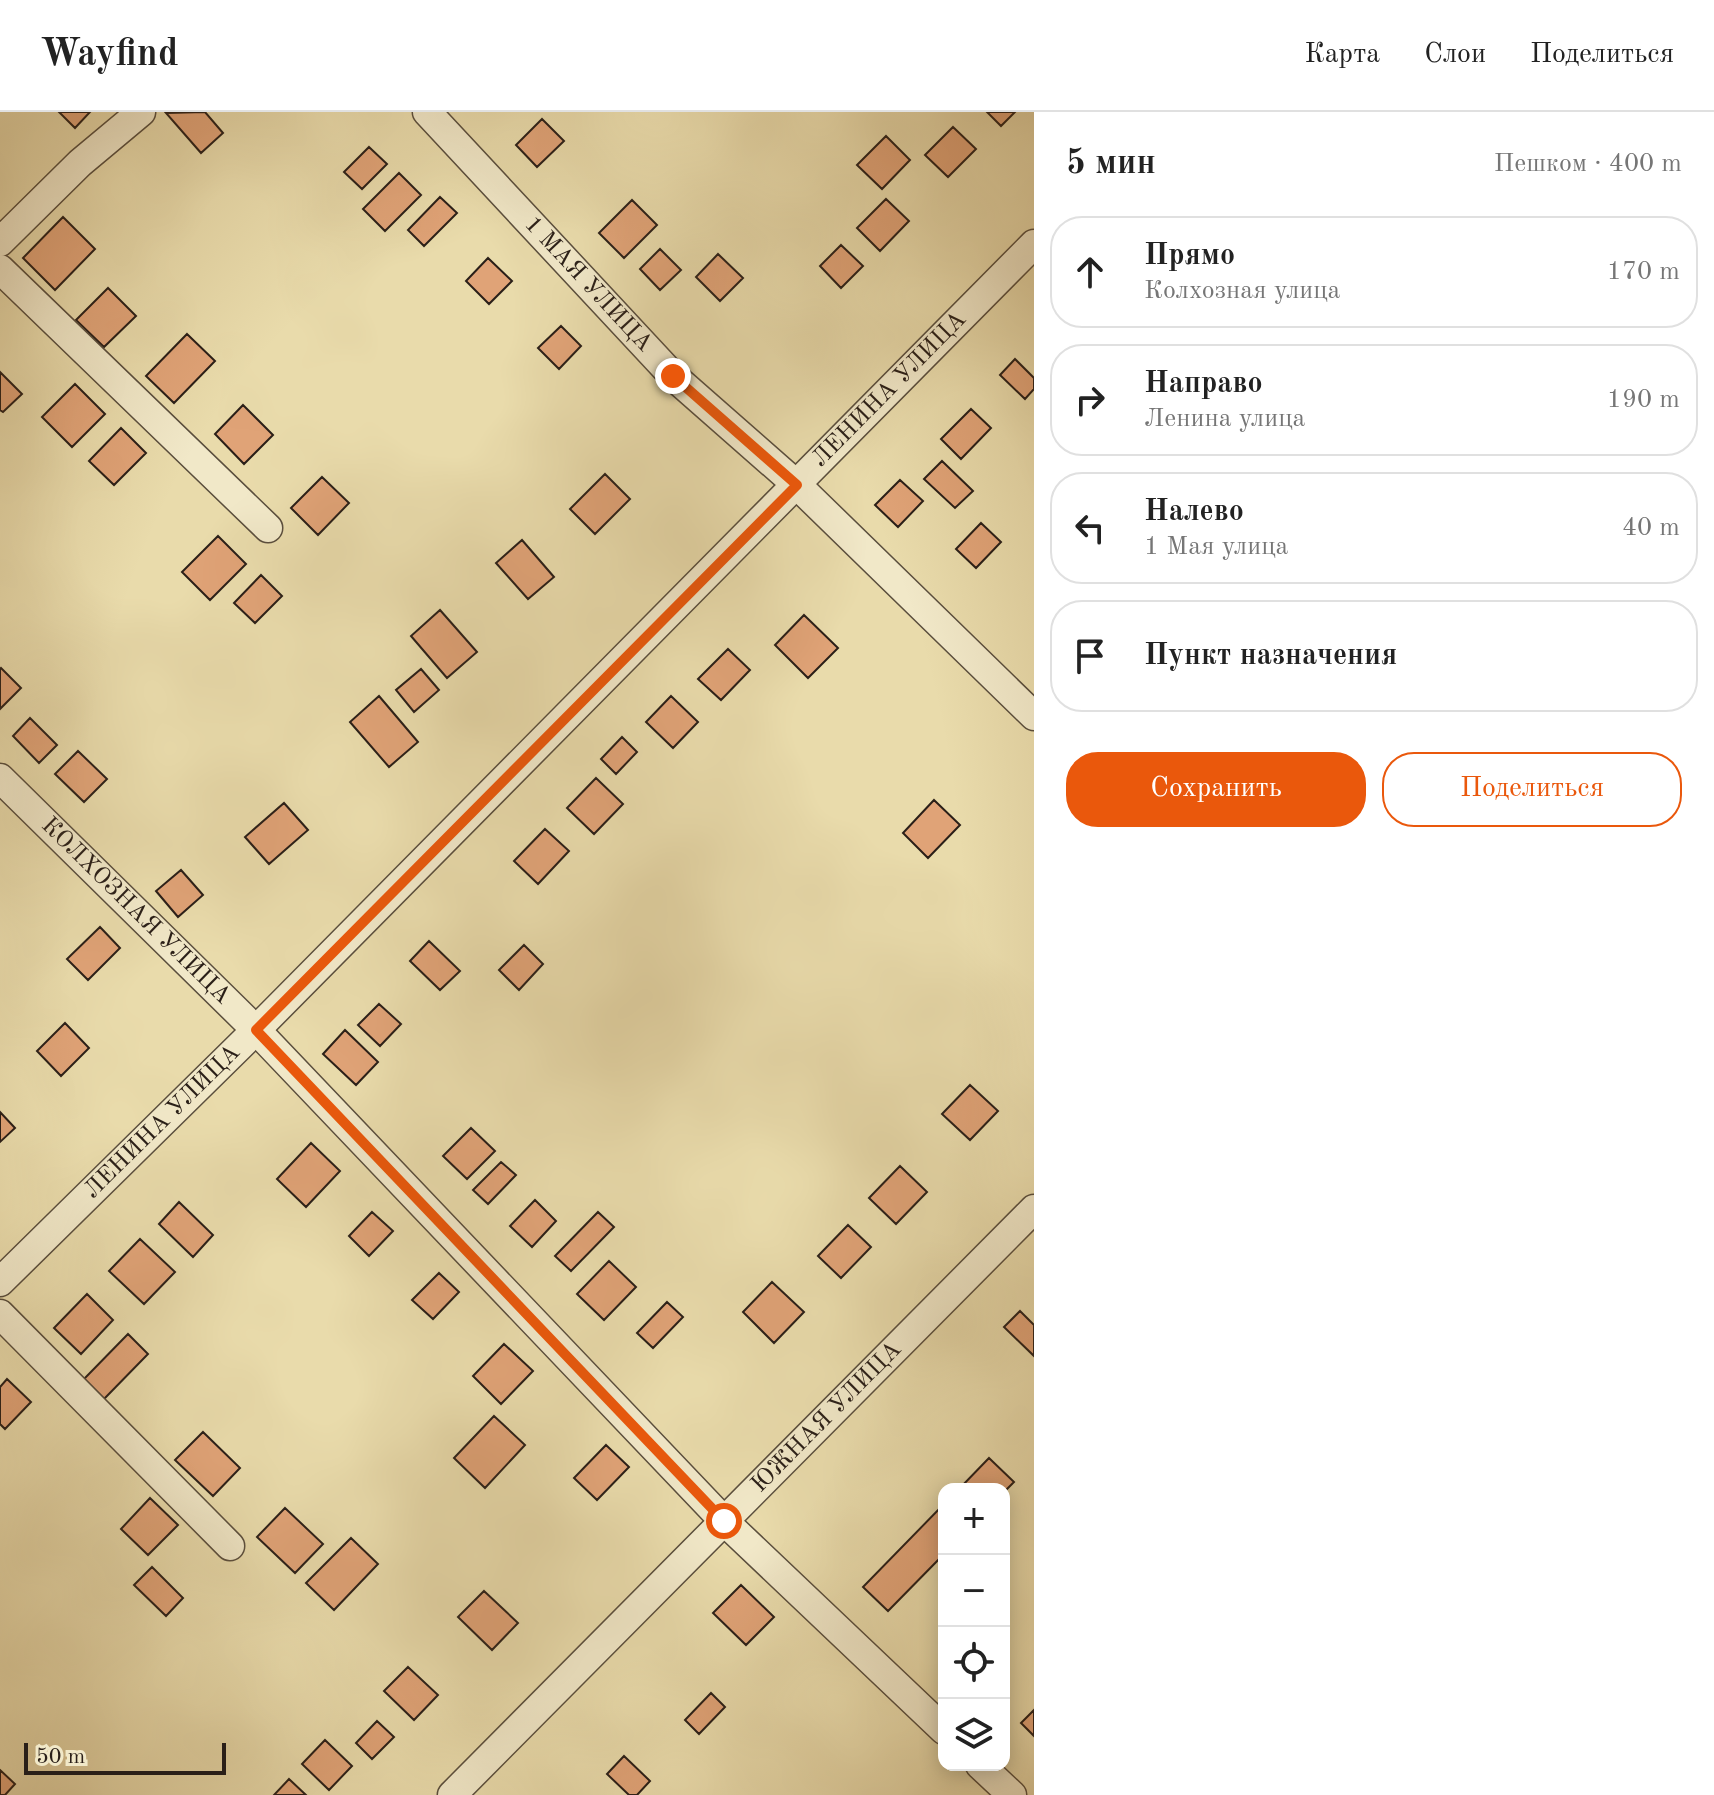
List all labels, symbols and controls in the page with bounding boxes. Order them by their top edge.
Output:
text: Wayfind [40,36,178,74]
text: Карта [1304,41,1380,69]
text: Слои [1424,41,1486,69]
text: Поделиться [1530,41,1674,69]
text: 5 мин [1066,147,1156,181]
text: Пешком · 400 m [1494,151,1682,177]
street label: 1 МАЯ УЛИЦА [519,212,656,357]
text: Прямо [1144,241,1235,271]
icon: ahead [1068,250,1112,294]
text: 170 m [1607,259,1680,285]
text: Колхозная улица [1144,278,1340,304]
street label: ЛЕНИНА УЛИЦА [808,308,971,472]
route end [655,358,691,394]
text: Направо [1144,369,1263,399]
icon: right [1068,378,1112,422]
text: 190 m [1607,387,1680,413]
text: Ленина улица [1144,406,1305,432]
text: Налево [1144,497,1244,527]
icon: left [1068,506,1112,550]
text: 40 m [1622,515,1680,541]
text: 1 Мая улица [1144,534,1288,560]
icon: arrive [1068,634,1112,678]
text: Пункт назначения [1144,641,1397,671]
button: Сохранить [1066,752,1366,827]
button: Поделиться [1382,752,1682,827]
street label: КОЛХОЗНАЯ УЛИЦА [36,813,235,1009]
street label: ЛЕНИНА УЛИЦА [80,1041,245,1203]
street label: ЮЖНАЯ УЛИЦА [747,1338,906,1497]
map controls [938,1483,1010,1771]
button: + [938,1483,1010,1555]
route start [706,1503,742,1539]
button: − [938,1555,1010,1627]
button: locate [938,1627,1010,1699]
button: layers [938,1699,1010,1771]
scale bar [24,1739,226,1775]
text: 50 m [36,1746,85,1768]

